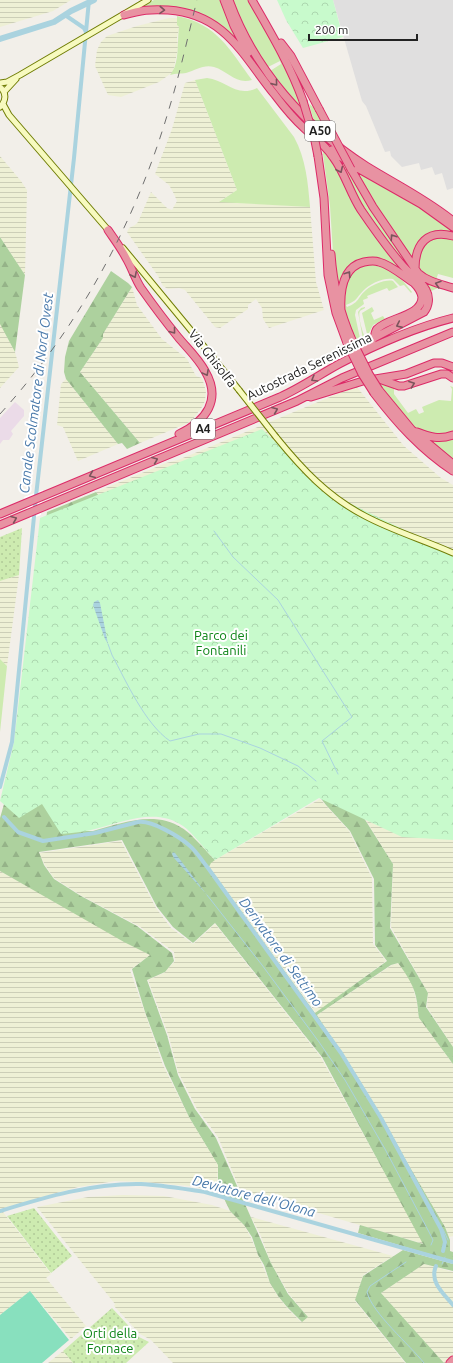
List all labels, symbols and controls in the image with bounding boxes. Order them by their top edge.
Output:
one-way arrow [159,5,165,14]
scale bar [309,16,417,42]
text: 200 m [315,23,348,36]
one-way arrow [270,78,277,85]
road number: A50 [305,121,335,141]
one-way arrow [335,166,343,174]
one-way arrow [390,234,398,241]
one-way arrow [129,271,137,279]
one-way arrow [343,271,351,278]
one-way arrow [435,280,442,289]
water label: Canale Scolmatore di Nord Ovest [16,291,56,494]
one-way arrow [396,320,403,328]
one-way arrow [168,326,175,333]
street label: Via Ghisolfa [186,327,240,389]
street label: Autostrada Serenissima [244,330,374,402]
one-way arrow [201,369,209,376]
one-way arrow [311,375,318,382]
one-way arrow [409,380,416,388]
one-way arrow [271,407,279,415]
road number: A4 [191,419,215,439]
one-way arrow [151,457,159,465]
one-way arrow [88,470,96,478]
one-way arrow [11,516,18,524]
park label: Parco dei Fontanili [194,628,248,657]
water label: Derivatore di Settimo [236,894,326,1010]
water label: Deviatore dell'Olona [191,1172,318,1220]
park label: Orti della Fornace [83,1326,137,1355]

